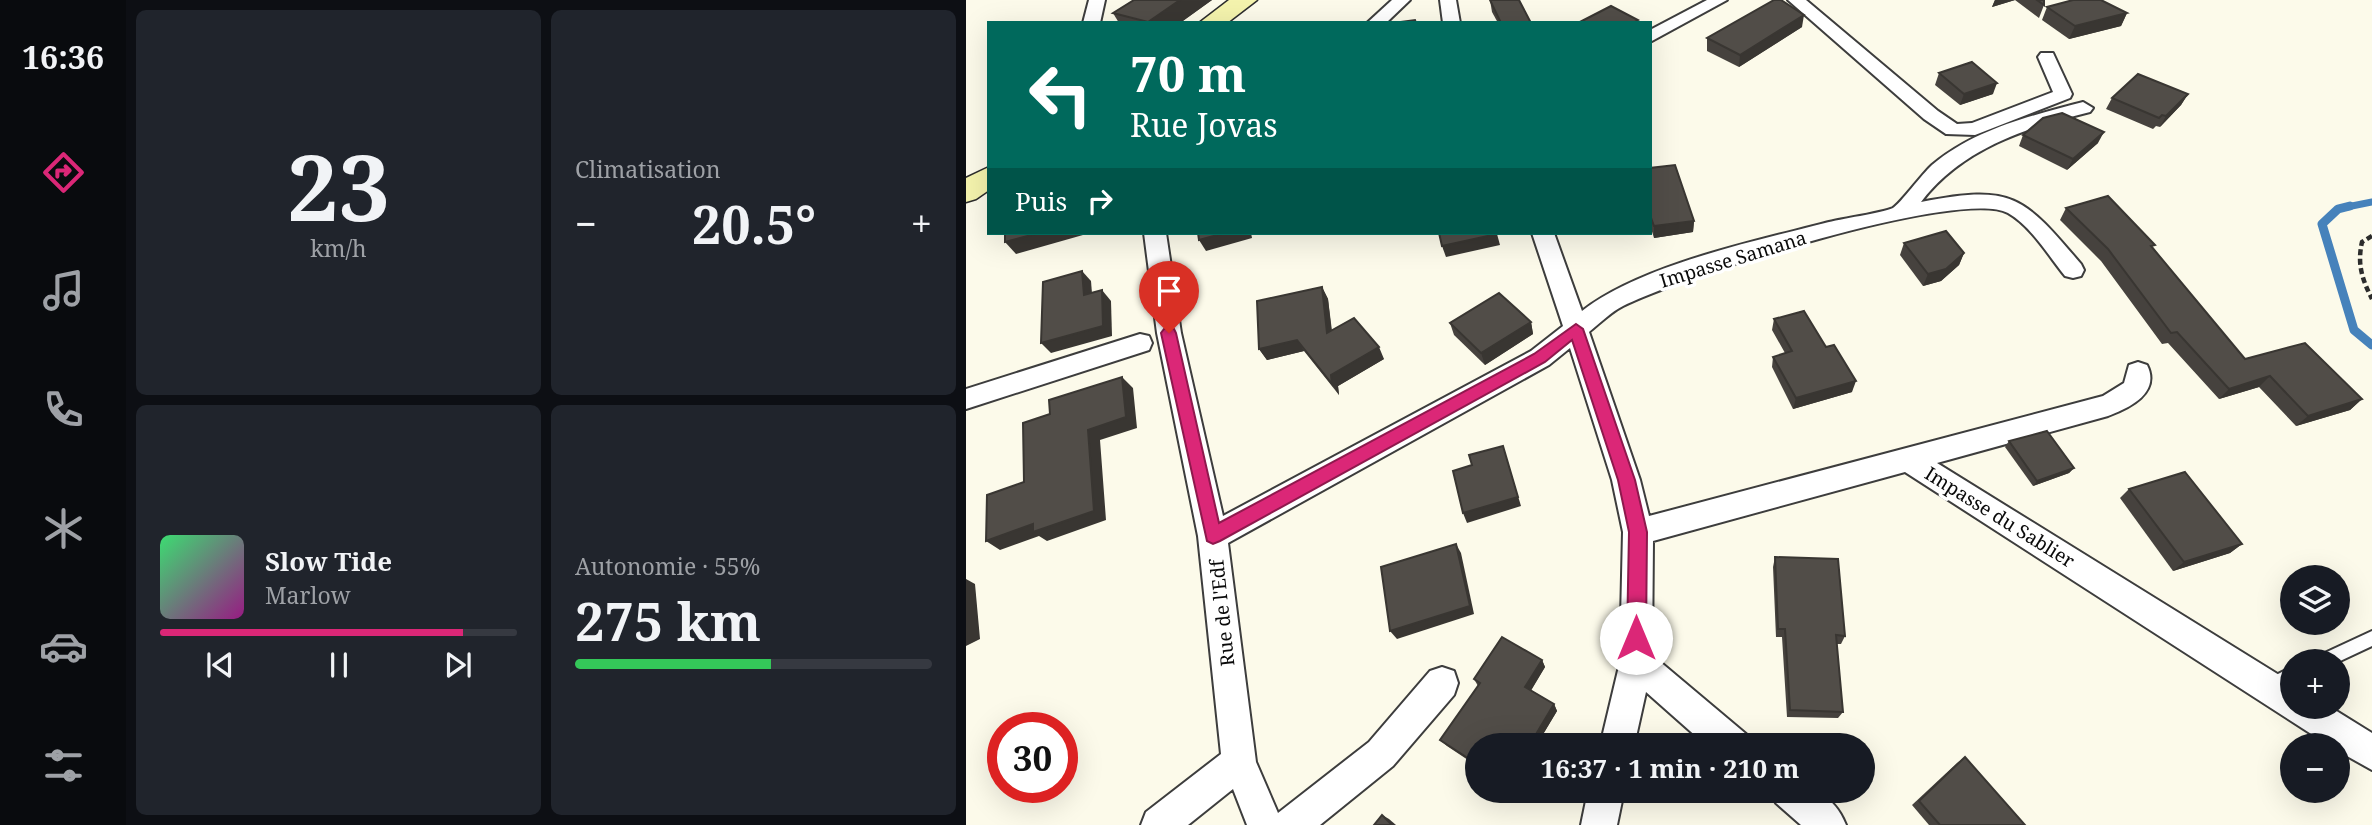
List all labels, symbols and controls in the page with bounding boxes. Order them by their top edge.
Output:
text: 16:36 [22,35,104,78]
text: 70 m [1130,40,1246,106]
icon: left [1015,49,1106,140]
text: Rue Jovas [1130,103,1278,146]
text: 23 [287,124,390,248]
icon: directions [39,148,88,197]
text: Climatisation [575,153,721,185]
icon: right [1081,182,1119,220]
text: Puis [1015,183,1067,219]
text: 20.5° [692,188,816,259]
text: − [575,197,597,249]
text: + [911,197,932,249]
street label: Impasse Samana [1656,224,1810,294]
text: km/h [310,232,367,264]
pin [1139,261,1199,333]
icon: music [39,266,88,315]
icon: arrive [1150,272,1188,310]
icon: phone [39,385,88,434]
street label: Impasse du Sablier [1920,460,2080,574]
icon: climate [39,504,88,553]
text: Slow Tide [265,543,392,579]
text: Autonomie · 55% [575,550,760,582]
street label: Rue de l'Edf [1203,556,1241,668]
map controls [2280,565,2350,803]
button: layers [2280,565,2350,635]
text: Marlow [265,579,351,611]
text: 275 km [575,585,761,656]
position arrow [1599,601,1673,675]
icon: car [39,622,88,671]
icon: previous [201,646,239,684]
icon: pause [320,646,358,684]
icon: next [439,646,477,684]
button: + [2280,649,2350,719]
speed limit sign: 30 [987,712,1078,803]
button: − [2280,733,2350,803]
icon: filters [39,741,88,790]
text: 16:37 · 1 min · 210 m [1540,750,1800,786]

